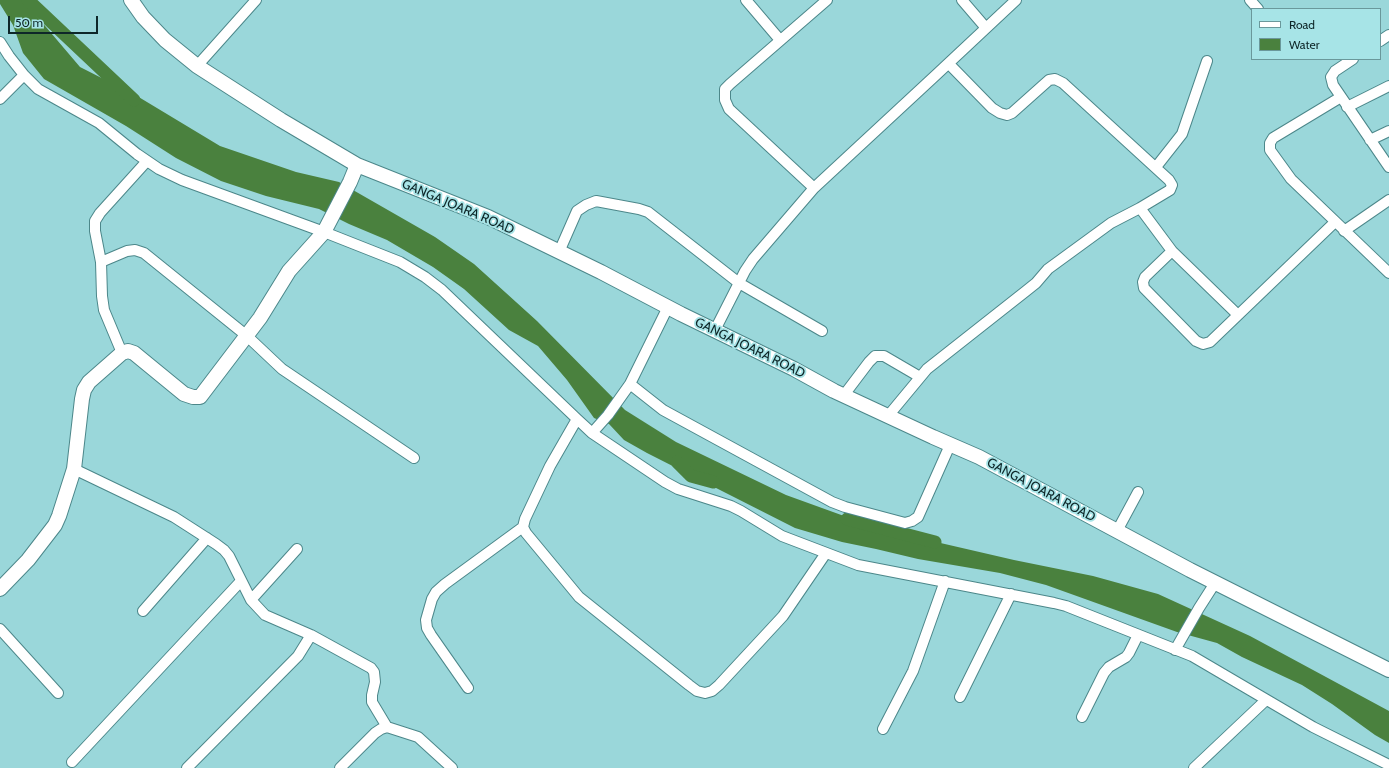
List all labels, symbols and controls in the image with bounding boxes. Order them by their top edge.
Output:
scale bar [10,8,100,34]
legend [1251,8,1381,60]
text: 50 m [15,15,43,30]
text: Road [1289,17,1315,32]
text: Water [1289,37,1319,52]
street label: GANGA JOARA ROAD [399,176,517,238]
street label: GANGA JOARA ROAD [692,315,808,381]
street label: GANGA JOARA ROAD [984,455,1098,525]

